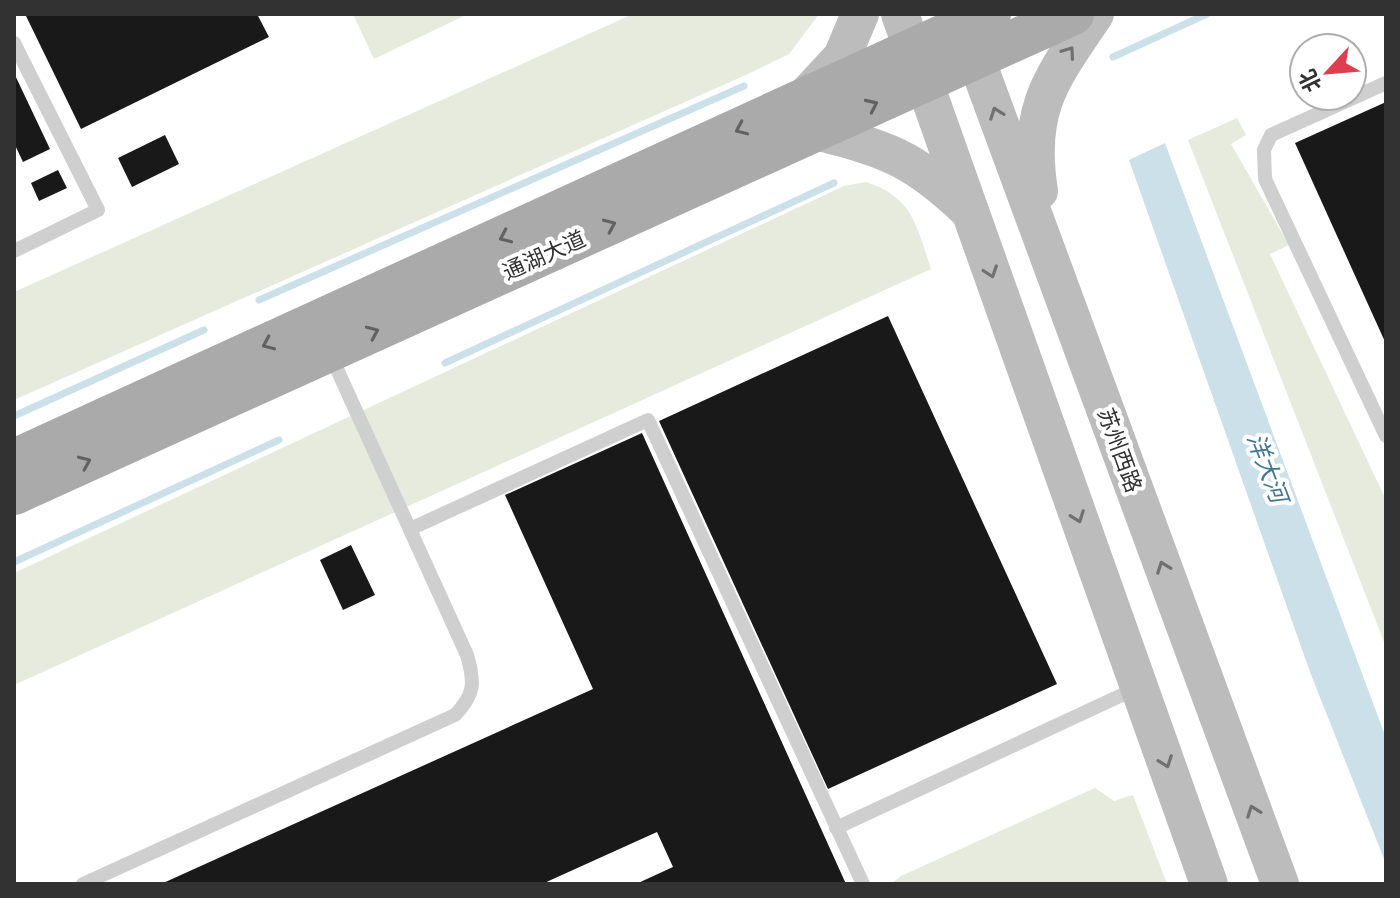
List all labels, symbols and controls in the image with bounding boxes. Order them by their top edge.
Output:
north arrow [1288,32,1368,112]
one-way arrow [1059,47,1074,61]
text: 北 [1293,65,1327,97]
one-way arrow [864,99,878,115]
one-way arrow [989,107,1006,121]
one-way arrow [735,119,749,135]
one-way arrow [602,219,616,235]
street label: 通湖大道 [498,224,590,286]
one-way arrow [498,227,513,243]
one-way arrow [982,264,998,278]
one-way arrow [365,326,379,342]
one-way arrow [262,335,276,351]
street label: 苏州西路 [1092,404,1148,496]
water label: 洋大河 [1241,429,1296,510]
one-way arrow [77,455,91,471]
one-way arrow [1069,509,1085,523]
one-way arrow [1156,561,1173,575]
one-way arrow [1156,754,1172,768]
one-way arrow [1246,805,1263,819]

